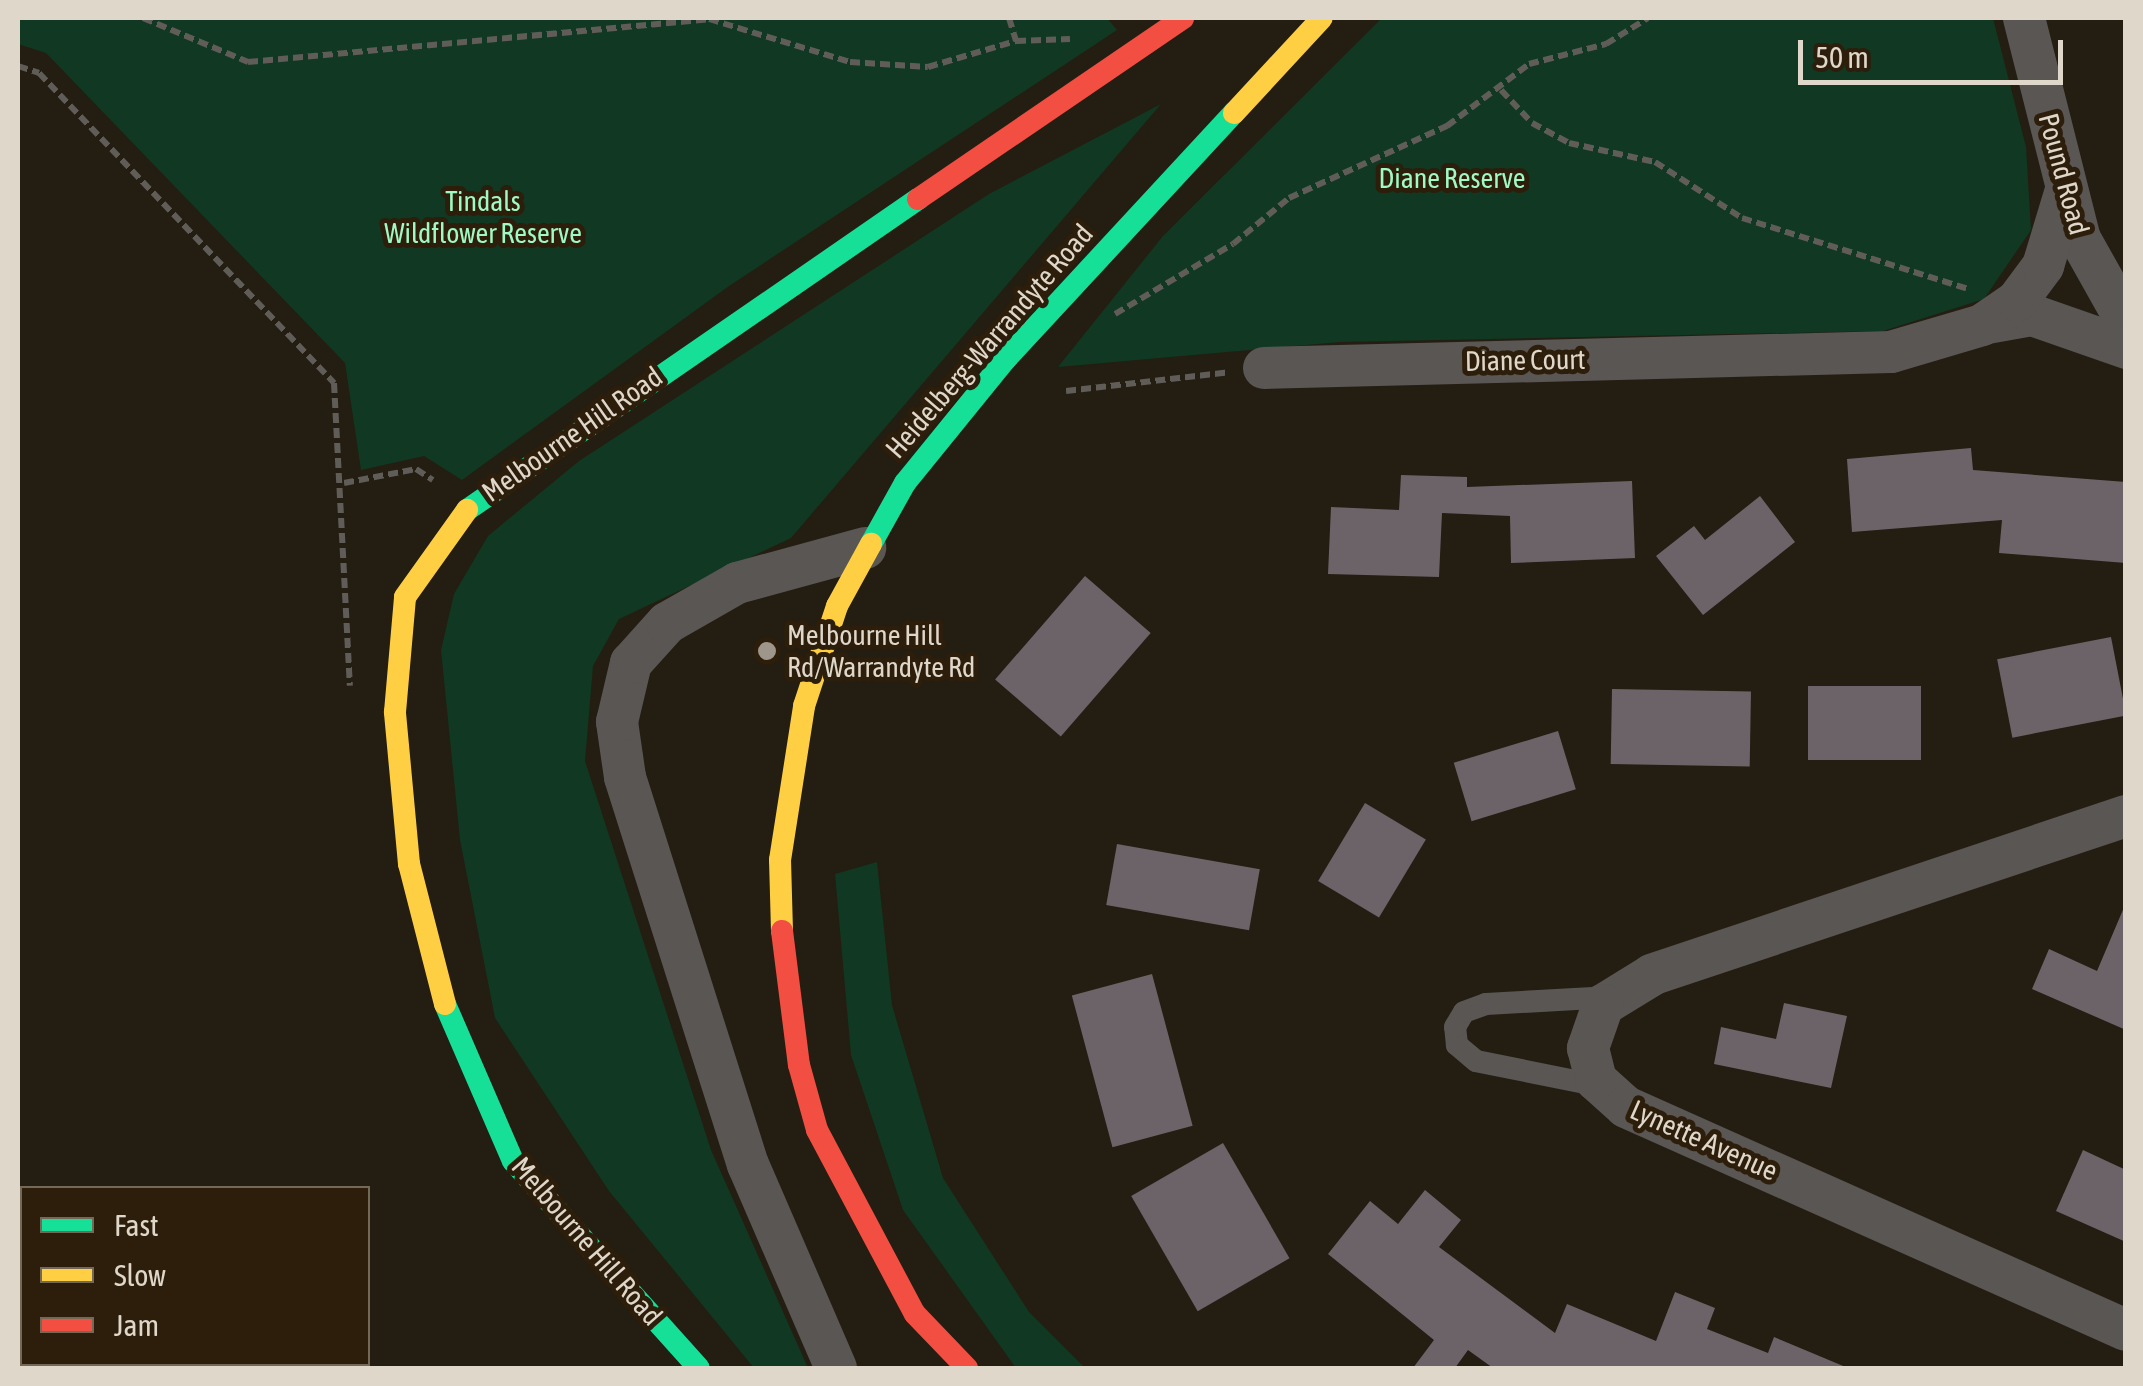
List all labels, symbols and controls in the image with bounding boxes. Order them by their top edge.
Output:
scale bar [1803,20,2068,82]
text: 50 m [1815,40,1869,74]
street label: Pound Road [2032,110,2096,238]
park label: Diane Reserve [1379,161,1525,195]
park label: Tindals Wildflower Reserve [384,184,582,250]
street label: Heidelberg-Warrandyte Road [878,217,1100,465]
street label: Diane Court [1464,342,1586,378]
street label: Melbourne Hill Road [476,359,668,509]
place label: Melbourne Hill Rd/Warrandyte Rd [787,618,975,684]
marker: Melbourne Hill Rd/Warrandyte Rd [756,640,778,662]
street label: Lynette Avenue [1625,1093,1783,1187]
street label: Melbourne Hill Road [505,1150,669,1332]
legend [20,1186,370,1366]
text: Fast [114,1208,159,1242]
text: Slow [114,1258,166,1292]
text: Jam [114,1308,159,1342]

